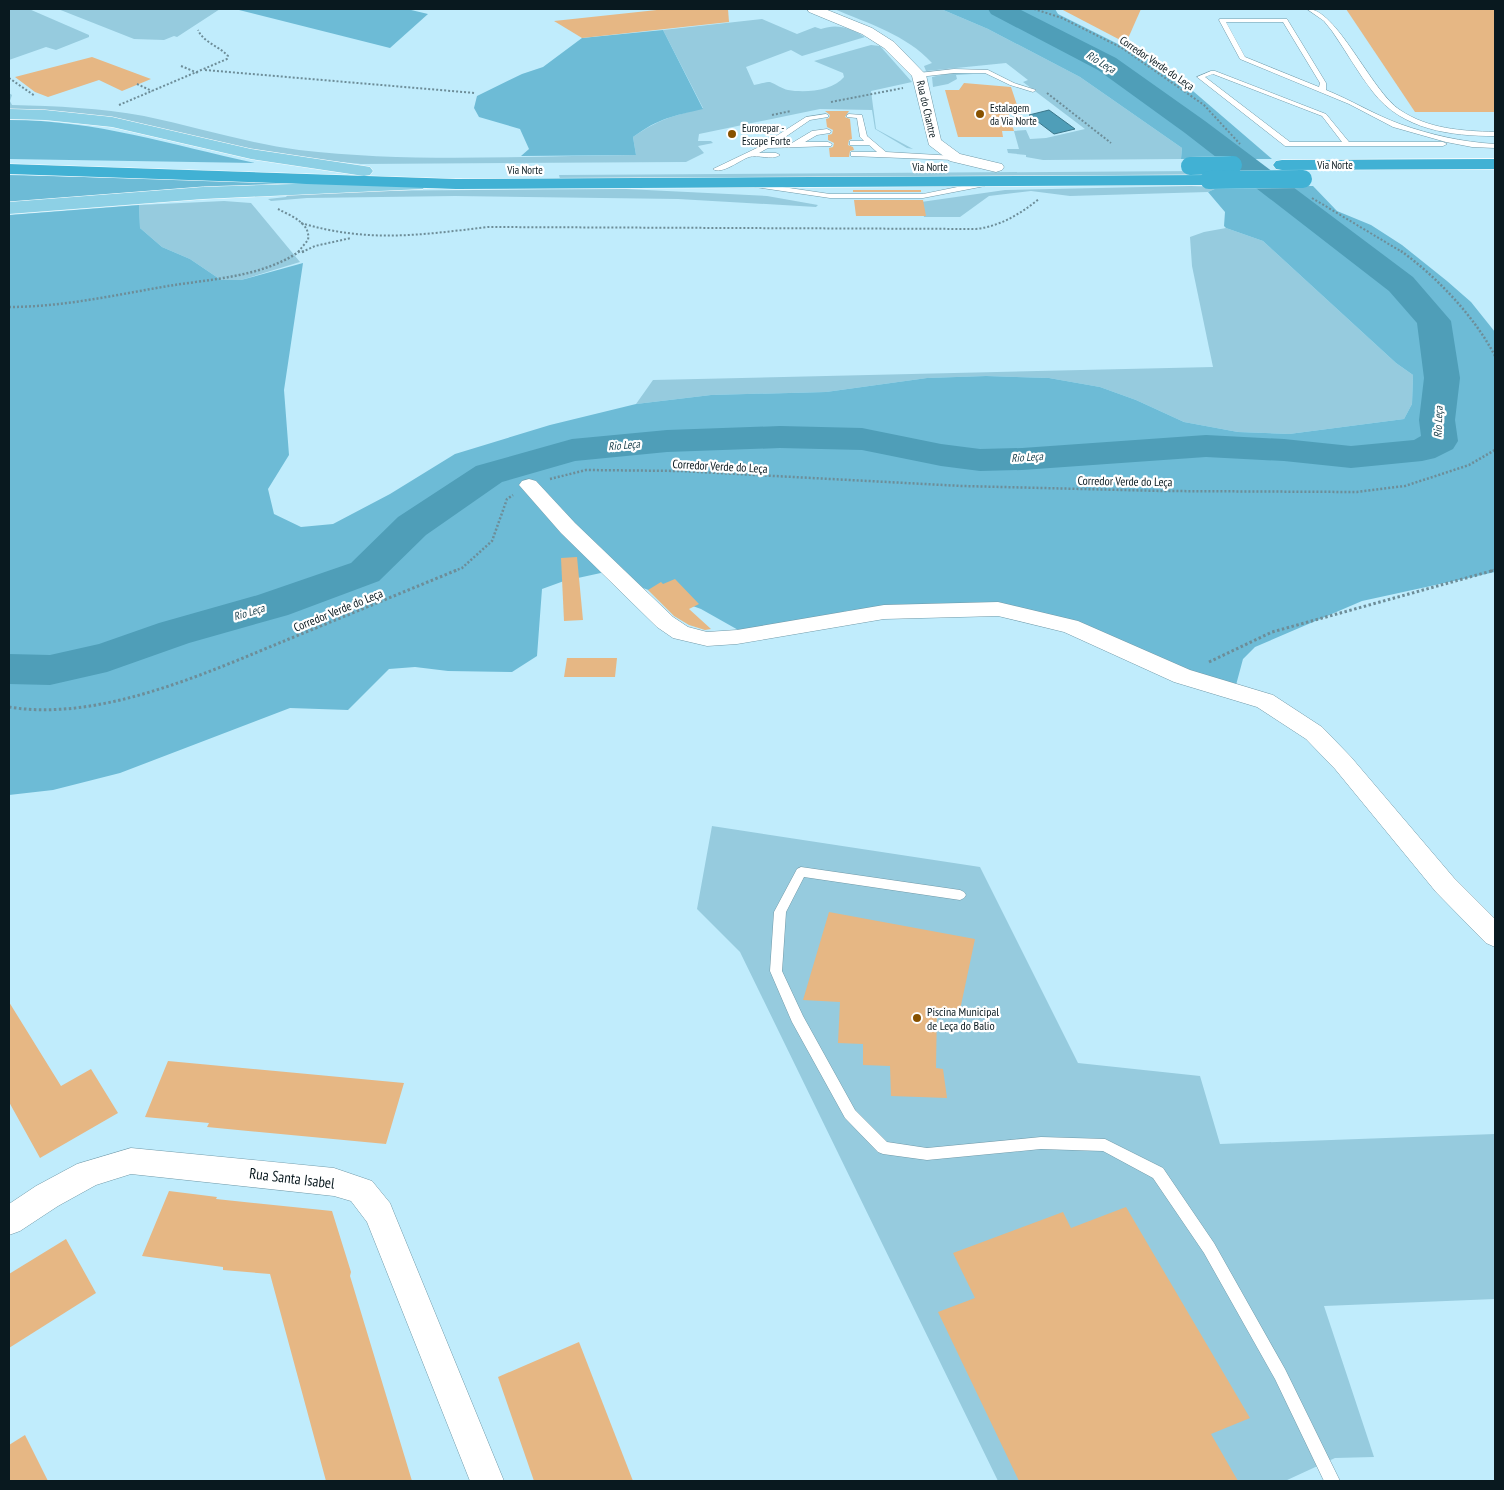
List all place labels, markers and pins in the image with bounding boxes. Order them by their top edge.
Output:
place label: Estalagem da Via Norte [990,101,1037,128]
marker: Estalagem da Via Norte [974,108,986,120]
place label: Eurorepar - Escape Forte [742,121,791,148]
marker: Eurorepar - Escape Forte [726,128,738,140]
place label: Piscina Municipal de Leça do Balio [927,1004,999,1033]
marker: Piscina Municipal de Leça do Balio [911,1012,923,1024]

